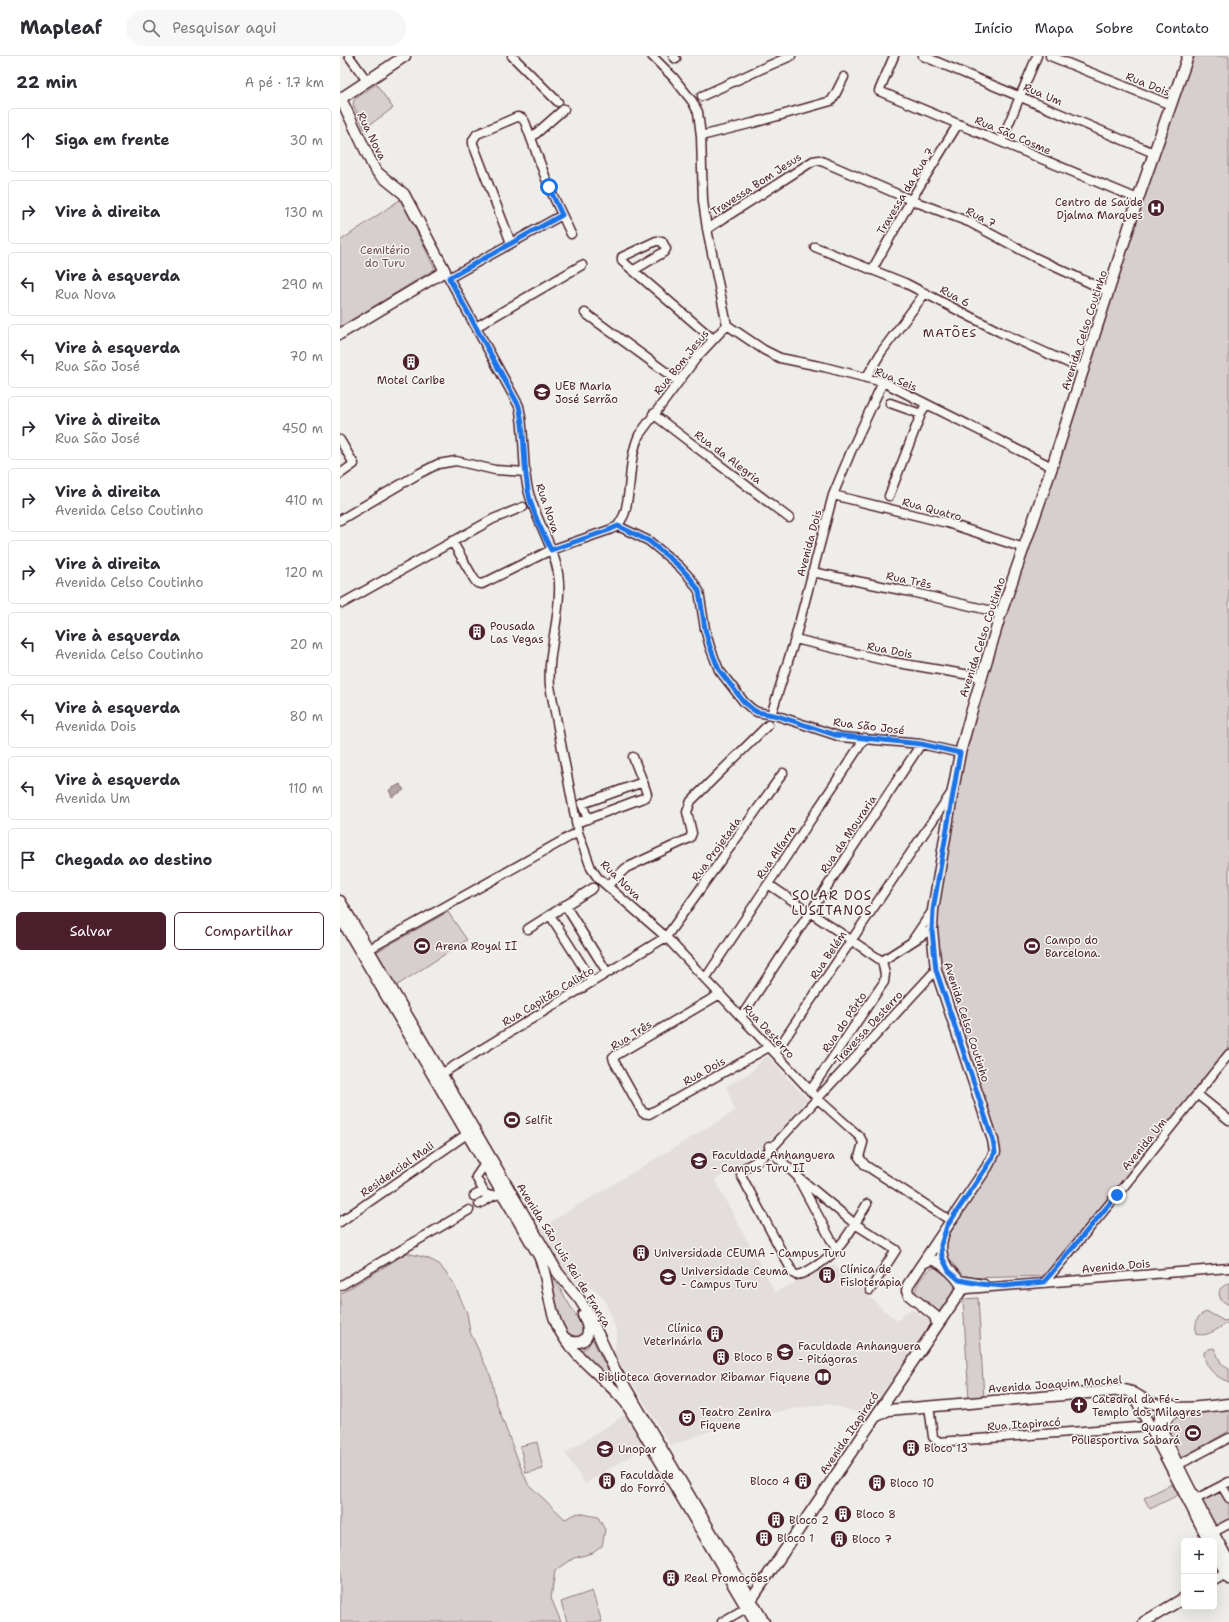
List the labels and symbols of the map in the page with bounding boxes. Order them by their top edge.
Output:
street label: Rua Dois [1124,69,1172,100]
street label: Rua Um [1021,80,1065,110]
street label: Rua Nova [354,110,390,163]
street label: Rua São Cosme [972,113,1053,158]
street label: Travessa da Rua 7 [873,145,938,238]
street label: Travessa Bom Jesus [708,149,805,219]
route start [540,178,558,196]
place label: Centro de Saúde Djalma Marques [1055,195,1143,223]
hospital icon: Centro de Saúde Djalma Marques [1146,198,1166,218]
street label: Rua 7 [963,204,999,231]
park label: Cemitério do Turu [360,243,410,271]
street label: Avenida Celso Coutinho [1058,268,1111,392]
street label: Rua 6 [937,282,972,311]
district label: MATÕES [923,325,977,341]
street label: Rua Bom Jesus [650,327,712,398]
building icon: Motel Caribe [401,352,421,372]
street label: Rua Seis [872,364,919,395]
place label: Motel Caribe [377,373,445,388]
place label: UEB Maria José Serrão [555,379,618,407]
school or university icon: UEB Maria José Serrão [532,382,552,402]
street label: Rua da Alegria [691,427,764,488]
street label: Rua Nova [532,481,563,535]
street label: Rua Quatro [900,494,964,525]
street label: Avenida Dois [793,508,826,578]
street label: Rua Três [885,568,933,593]
street label: Avenida Celso Coutinho [956,575,1009,699]
place label: Pousada Las Vegas [490,619,544,647]
building icon: Pousada Las Vegas [467,622,487,642]
street label: Rua Dois [866,639,914,662]
street label: Rua São José [832,715,906,738]
street label: Rua da Mouraria [817,792,880,876]
street label: Rua Projetada [688,814,745,884]
street label: Rua Alfarra [753,822,800,882]
street label: Rua Nova [597,857,644,904]
district label: SOLAR DOS LUSITANOS [791,887,873,919]
street label: Rua Belém [807,928,850,982]
place label: Campo do Barcelona. [1045,933,1100,961]
sports icon: Arena Royal II [412,936,432,956]
sports icon: Campo do Barcelona. [1022,936,1042,956]
place label: Arena Royal II [435,939,517,954]
street label: Avenida Celso Coutinho [940,960,993,1084]
street label: Rua Capitão Calixto [499,963,597,1030]
street label: Travessa Desterro [831,987,906,1067]
street label: Rua do Pôrto [819,989,870,1056]
street label: Rua Desterro [740,1001,798,1062]
street label: Rua Três [608,1017,655,1054]
street label: Rua Dois [680,1054,728,1089]
sports icon: Selfit [502,1110,522,1130]
place label: Selfit [525,1113,553,1128]
street label: Avenida Um [1119,1114,1171,1174]
street label: Residencial Mali [357,1138,437,1201]
place label: Faculdade Anhanguera - Campus Turu II [712,1148,835,1176]
school or university icon: Faculdade Anhanguera - Campus Turu II [689,1151,709,1171]
street label: Avenida São Luís Rei de França [513,1180,614,1330]
route end [1108,1186,1126,1204]
building icon: Universidade CEUMA - Campus Turu [631,1243,651,1263]
place label: Universidade CEUMA - Campus Turu [654,1246,846,1261]
street label: Avenida Dois [1081,1256,1151,1277]
place label: Clínica de Fisioterapia [840,1262,902,1290]
place label: Universidade Ceuma - Campus Turu [681,1264,789,1292]
building icon: Clínica de Fisioterapia [817,1265,837,1285]
school or university icon: Universidade Ceuma - Campus Turu [658,1267,678,1287]
place label: Clínica Veterinária [643,1321,702,1349]
building icon: Clínica Veterinária [705,1324,725,1344]
place label: Faculdade Anhanguera - Pitágoras [798,1339,921,1367]
school or university icon: Faculdade Anhanguera - Pitágoras [775,1342,795,1362]
building icon: Bloco B [711,1347,731,1367]
place label: Bloco B [734,1350,773,1365]
library icon: Biblioteca Governador Ribamar Fiquene [813,1367,833,1387]
place label: Biblioteca Governador Ribamar Fiquene [598,1370,810,1385]
street label: Avenida Joaquim Mochel [987,1372,1123,1397]
street label: Avenida Itapiracó [816,1389,883,1477]
place label: Catedral da Fé - Templo dos Milagres [1092,1392,1202,1420]
church icon: Catedral da Fé - Templo dos Milagres [1069,1395,1089,1415]
place label: Teatro Zenira Fiquene [700,1405,771,1433]
theatre icon: Teatro Zenira Fiquene [677,1408,697,1428]
street label: Rua Itapiracó [987,1414,1062,1435]
place label: Quadra Poliesportiva Sabará [1071,1420,1180,1448]
sports icon: Quadra Poliesportiva Sabará [1183,1423,1203,1443]
building icon: Bloco 13 [901,1438,921,1458]
school or university icon: Unopar [595,1439,615,1459]
place label: Bloco 13 [924,1441,968,1456]
place label: Unopar [618,1442,657,1457]
place label: Faculdade do Forró [620,1468,674,1496]
building icon: Faculdade do Forró [597,1471,617,1491]
building icon: Bloco 4 [793,1471,813,1491]
building icon: Bloco 10 [867,1473,887,1493]
place label: Bloco 4 [750,1474,790,1489]
place label: Bloco 10 [890,1476,934,1491]
building icon: Bloco 8 [833,1504,853,1524]
place label: Bloco 8 [856,1507,896,1522]
building icon: Bloco 2 [766,1510,786,1530]
place label: Bloco 2 [789,1513,829,1528]
building icon: Bloco 1 [754,1528,774,1548]
building icon: Bloco 7 [829,1529,849,1549]
place label: Bloco 1 [777,1531,814,1546]
place label: Bloco 7 [852,1532,892,1547]
building icon: Real Promoções [661,1568,681,1588]
place label: Real Promoções [684,1571,768,1586]

